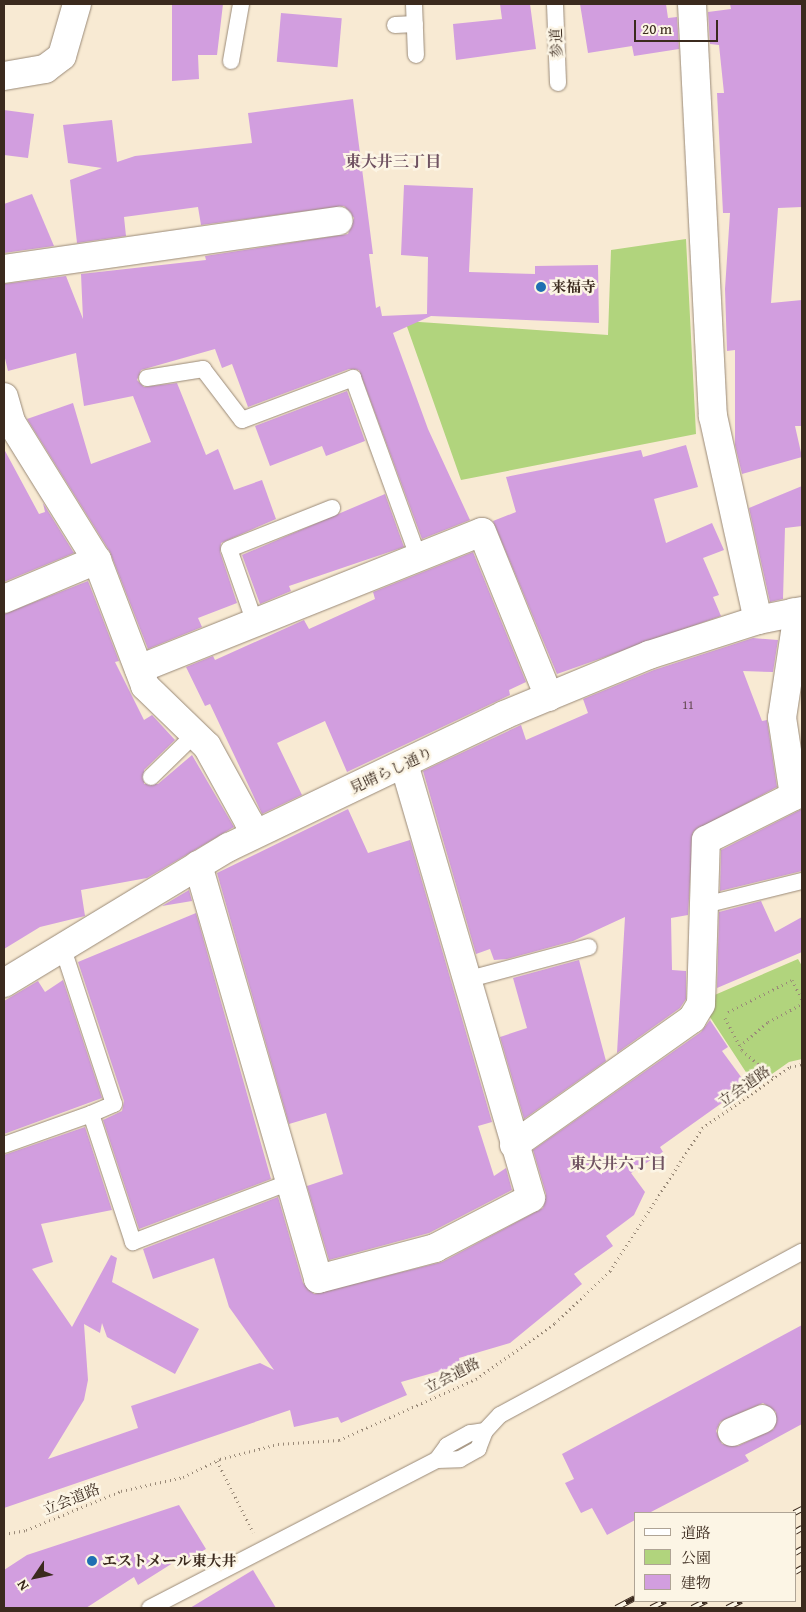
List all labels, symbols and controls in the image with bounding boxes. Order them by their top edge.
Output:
scale bar [636,10,720,42]
text: 20 m [642,18,672,39]
street label: 参道 [546,28,566,58]
district label: 東大井三丁目 [345,151,441,171]
place label: 来福寺 [551,278,596,296]
marker: 来福寺 [535,281,547,293]
house number: 11 [682,698,694,712]
street label: 見晴らし通り [346,743,436,797]
street label: 立会道路 [714,1061,774,1111]
district label: 東大井六丁目 [570,1153,666,1173]
street label: 立会道路 [421,1353,483,1397]
street label: 立会道路 [40,1479,102,1519]
legend [634,1512,796,1602]
text: 道路 [681,1522,711,1543]
text: 公園 [681,1547,711,1568]
north arrow [10,1552,60,1602]
place label: エストメール東大井 [102,1552,237,1570]
marker: エストメール東大井 [86,1555,98,1567]
text: 建物 [681,1572,711,1593]
text: N [12,1576,33,1595]

